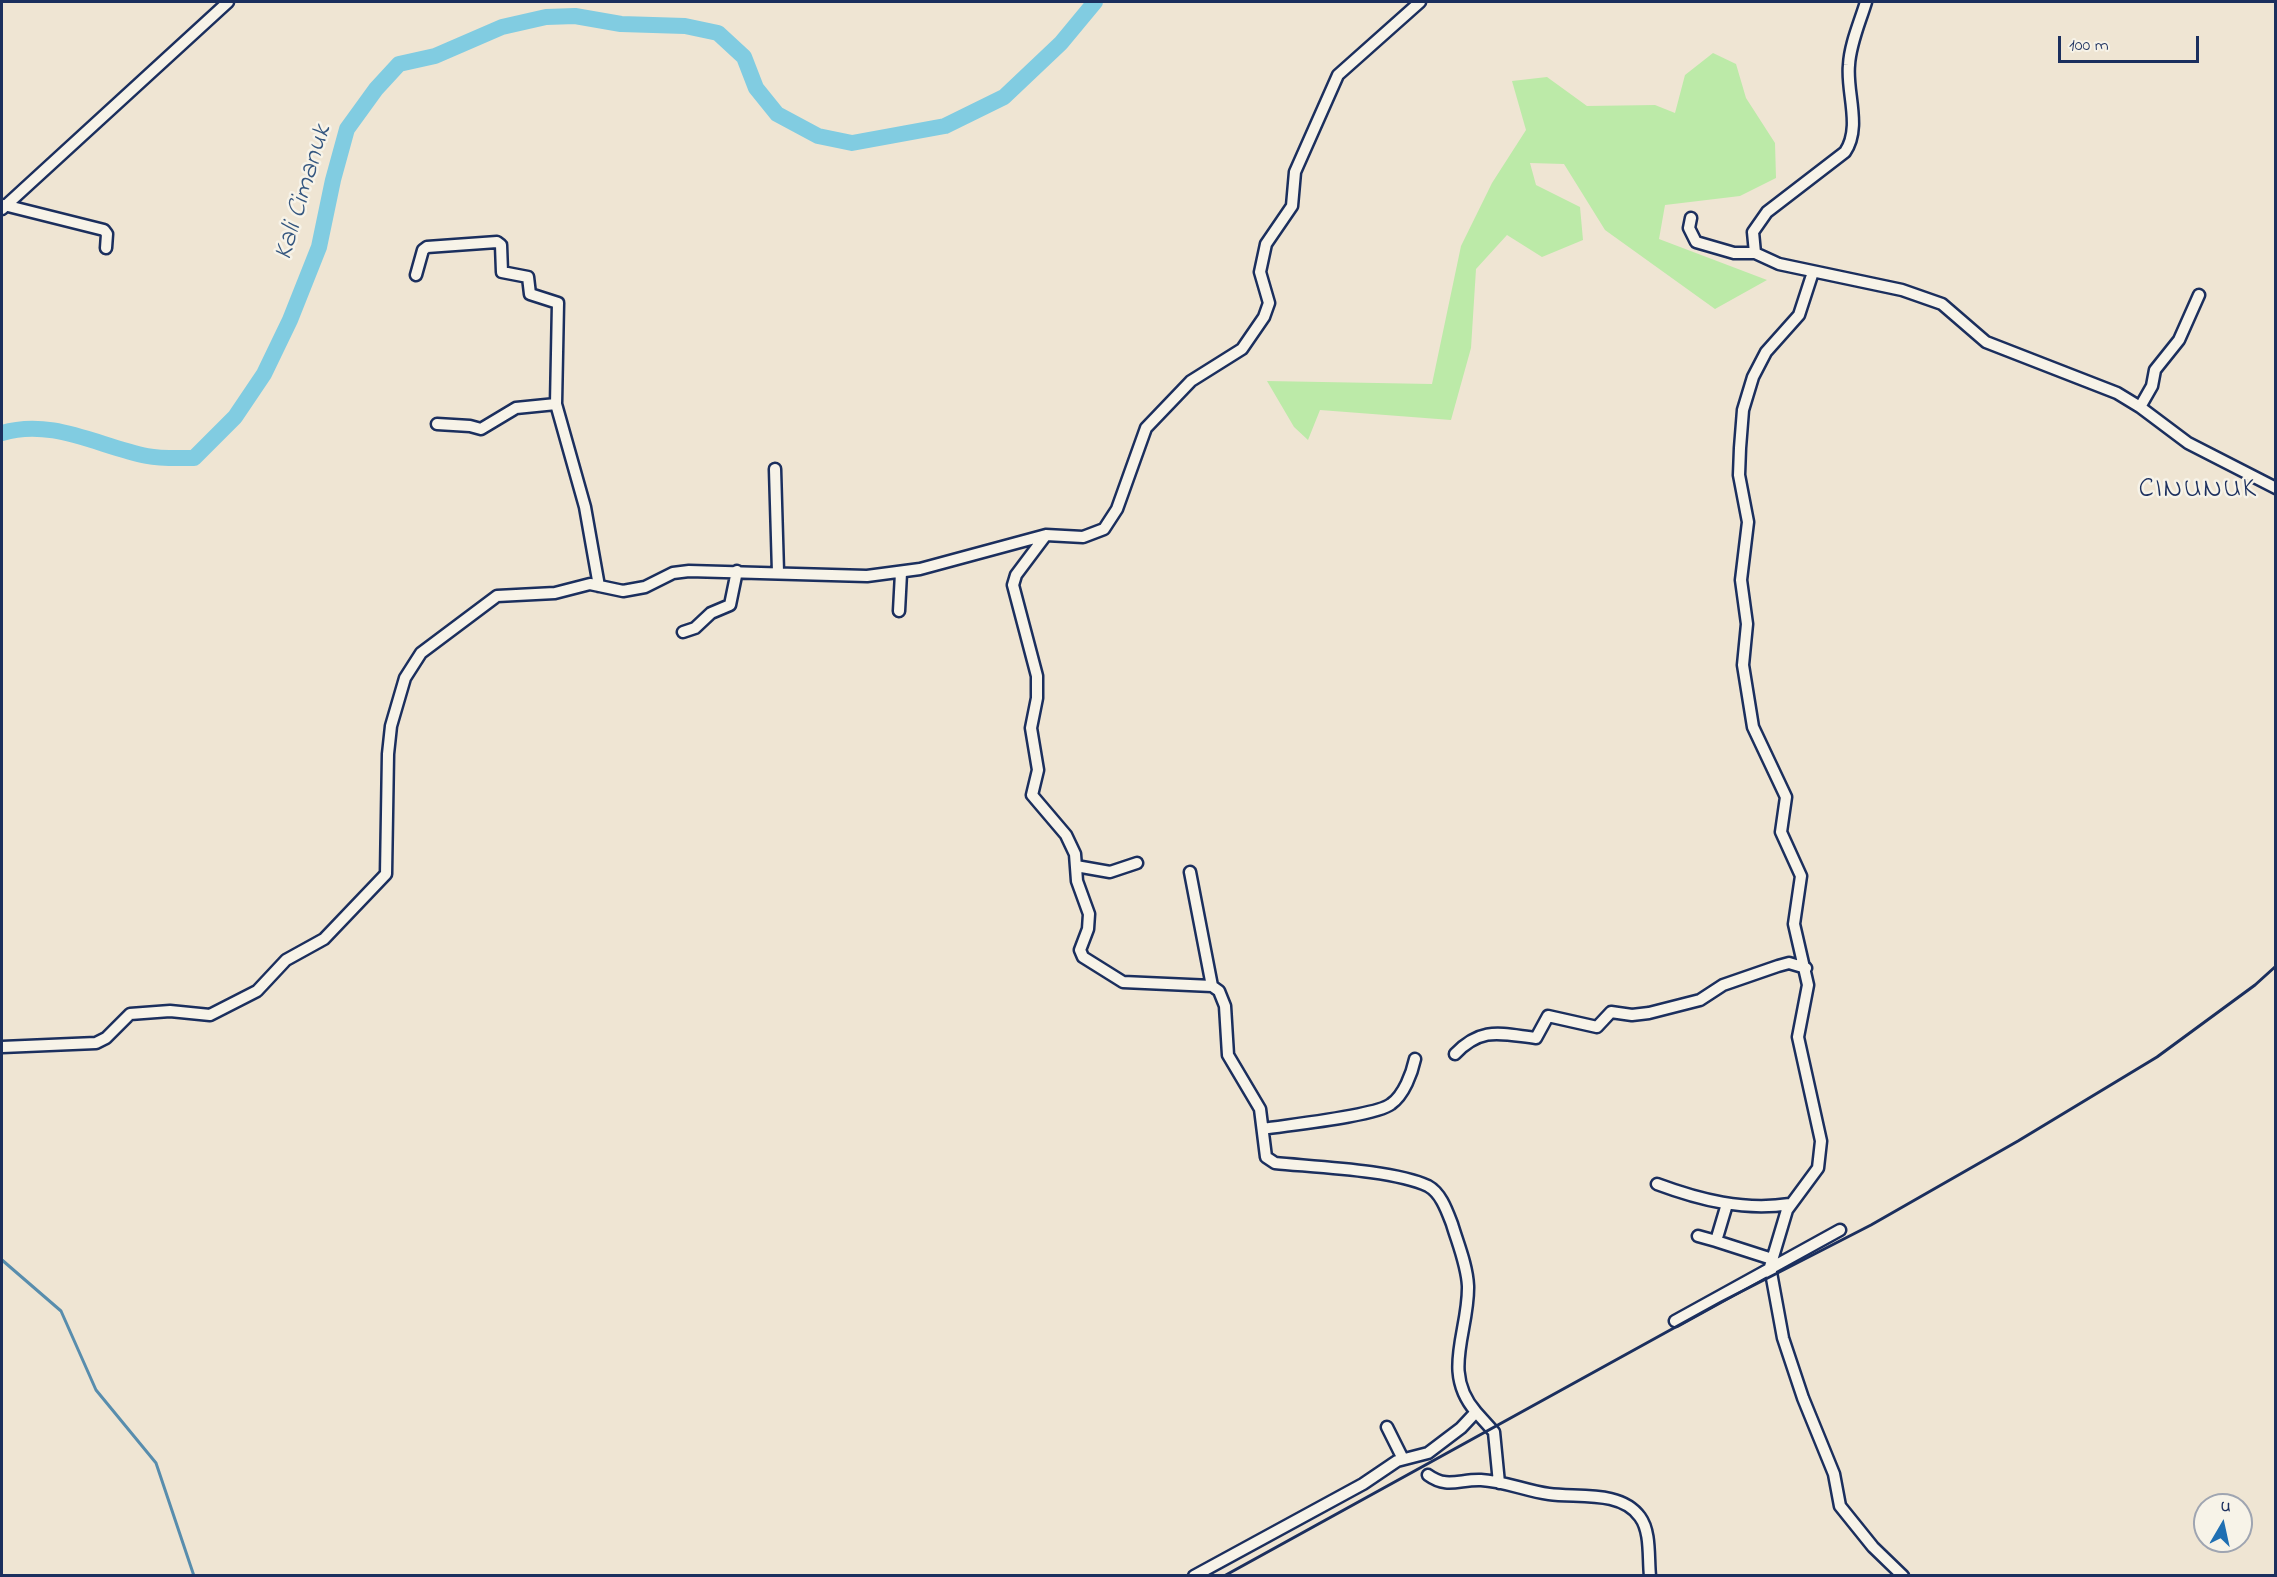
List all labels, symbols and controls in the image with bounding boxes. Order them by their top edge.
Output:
scale bar [2061,24,2202,62]
text: 100 m [2069,33,2109,59]
water label: Kali Cimanuk [269,122,341,264]
district label: CINUNUK [2138,474,2258,508]
north arrow [2193,1493,2253,1553]
text: U [2219,1495,2232,1520]

